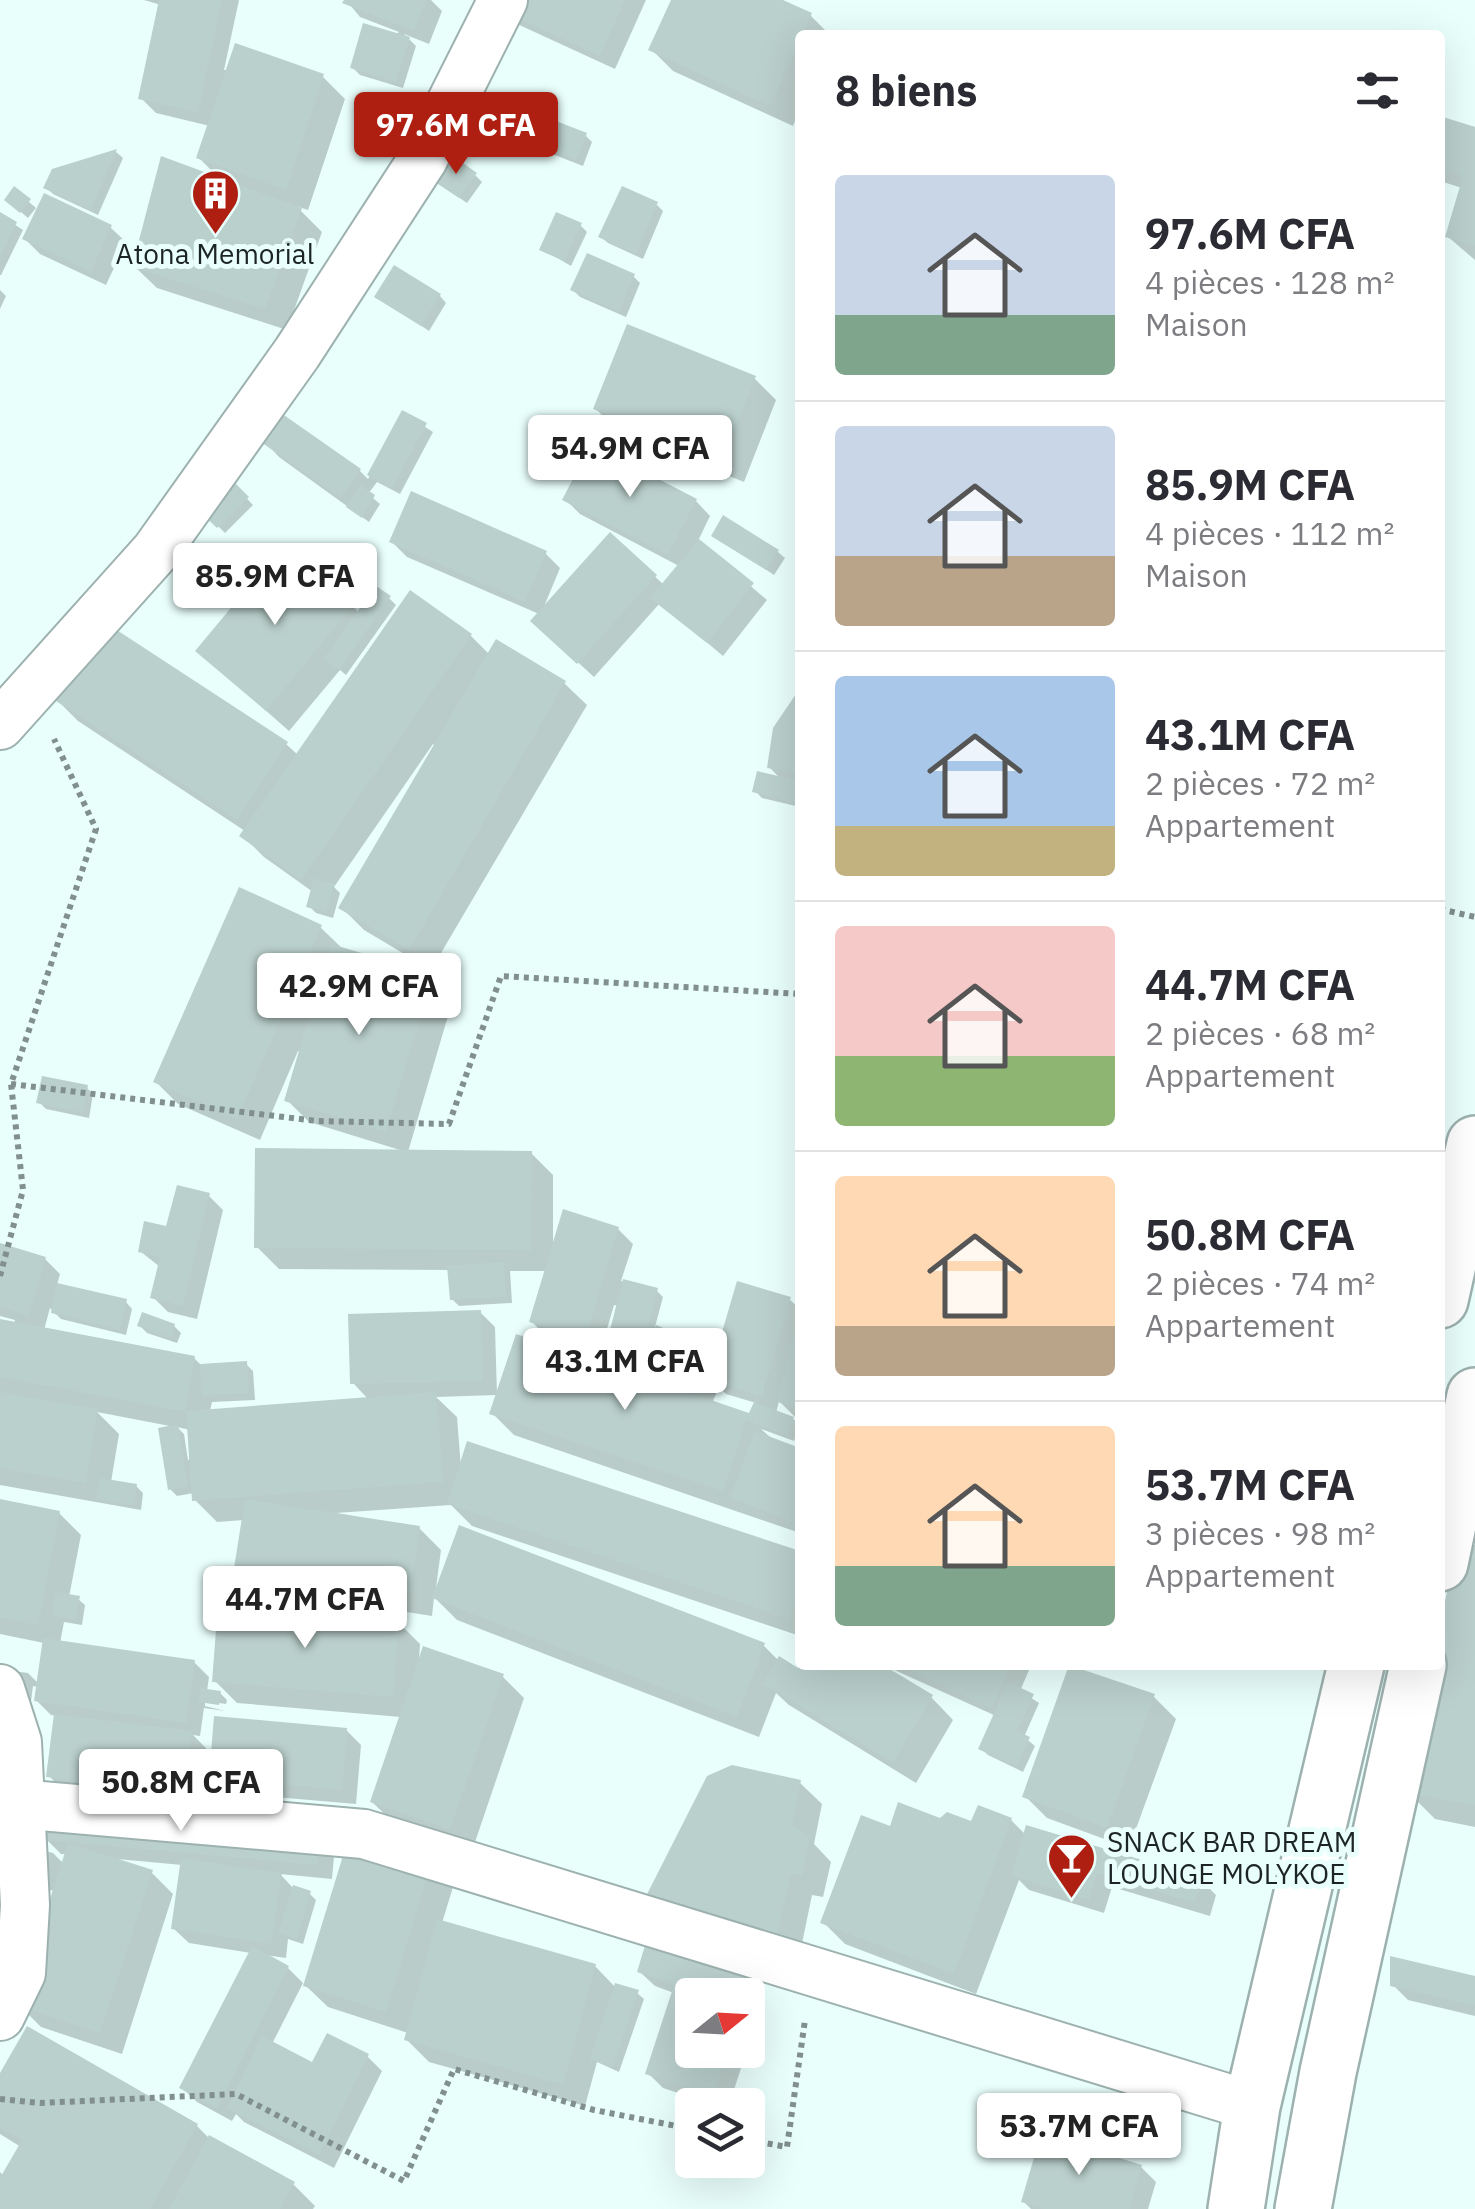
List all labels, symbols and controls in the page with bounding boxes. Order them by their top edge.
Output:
text: 8 biens [835,63,977,118]
icon: filters [1350,63,1405,118]
pin: 97.6M CFA [342,92,570,177]
text: 97.6M CFA [376,103,536,145]
building icon: Atona Memorial [189,168,241,236]
text: 97.6M CFA [1145,206,1355,261]
icon: home [915,215,1035,335]
place label: Atona Memorial [116,235,314,272]
text: 4 pièces · 128 m² [1145,261,1395,303]
text: Maison [1145,303,1248,345]
pin: 54.9M CFA [516,415,744,500]
text: 54.9M CFA [550,426,710,468]
text: 85.9M CFA [1145,457,1355,512]
icon: home [915,466,1035,586]
text: 4 pièces · 112 m² [1145,512,1395,554]
pin: 85.9M CFA [161,543,389,628]
text: 85.9M CFA [195,554,355,596]
text: Maison [1145,554,1248,596]
text: 43.1M CFA [1145,707,1355,762]
icon: home [915,716,1035,836]
text: 2 pièces · 72 m² [1145,762,1375,804]
text: Appartement [1145,804,1335,846]
pin: 42.9M CFA [245,953,473,1038]
text: 44.7M CFA [1145,957,1355,1012]
text: 42.9M CFA [279,964,439,1006]
icon: home [915,966,1035,1086]
text: 2 pièces · 68 m² [1145,1012,1375,1054]
text: Appartement [1145,1054,1335,1096]
text: 50.8M CFA [1145,1207,1355,1262]
icon: home [915,1216,1035,1336]
text: 2 pièces · 74 m² [1145,1262,1375,1304]
text: Appartement [1145,1304,1335,1346]
pin: 43.1M CFA [511,1328,739,1413]
text: 43.1M CFA [545,1339,705,1381]
text: 53.7M CFA [1145,1457,1355,1512]
icon: home [915,1466,1035,1586]
text: 3 pièces · 98 m² [1145,1512,1375,1554]
text: Appartement [1145,1554,1335,1596]
pin: 44.7M CFA [191,1566,419,1651]
text: 44.7M CFA [225,1577,385,1619]
pin: 50.8M CFA [67,1749,295,1834]
text: 50.8M CFA [101,1760,261,1802]
place label: SNACK BAR DREAM LOUNGE MOLYKOE [1107,1823,1357,1892]
bar icon: SNACK BAR DREAM LOUNGE MOLYKOE [1046,1832,1098,1900]
north arrow [675,1978,765,2068]
map controls [675,1978,765,2178]
button: layers [675,2088,765,2178]
pin: 53.7M CFA [965,2093,1193,2178]
text: 53.7M CFA [999,2104,1159,2146]

